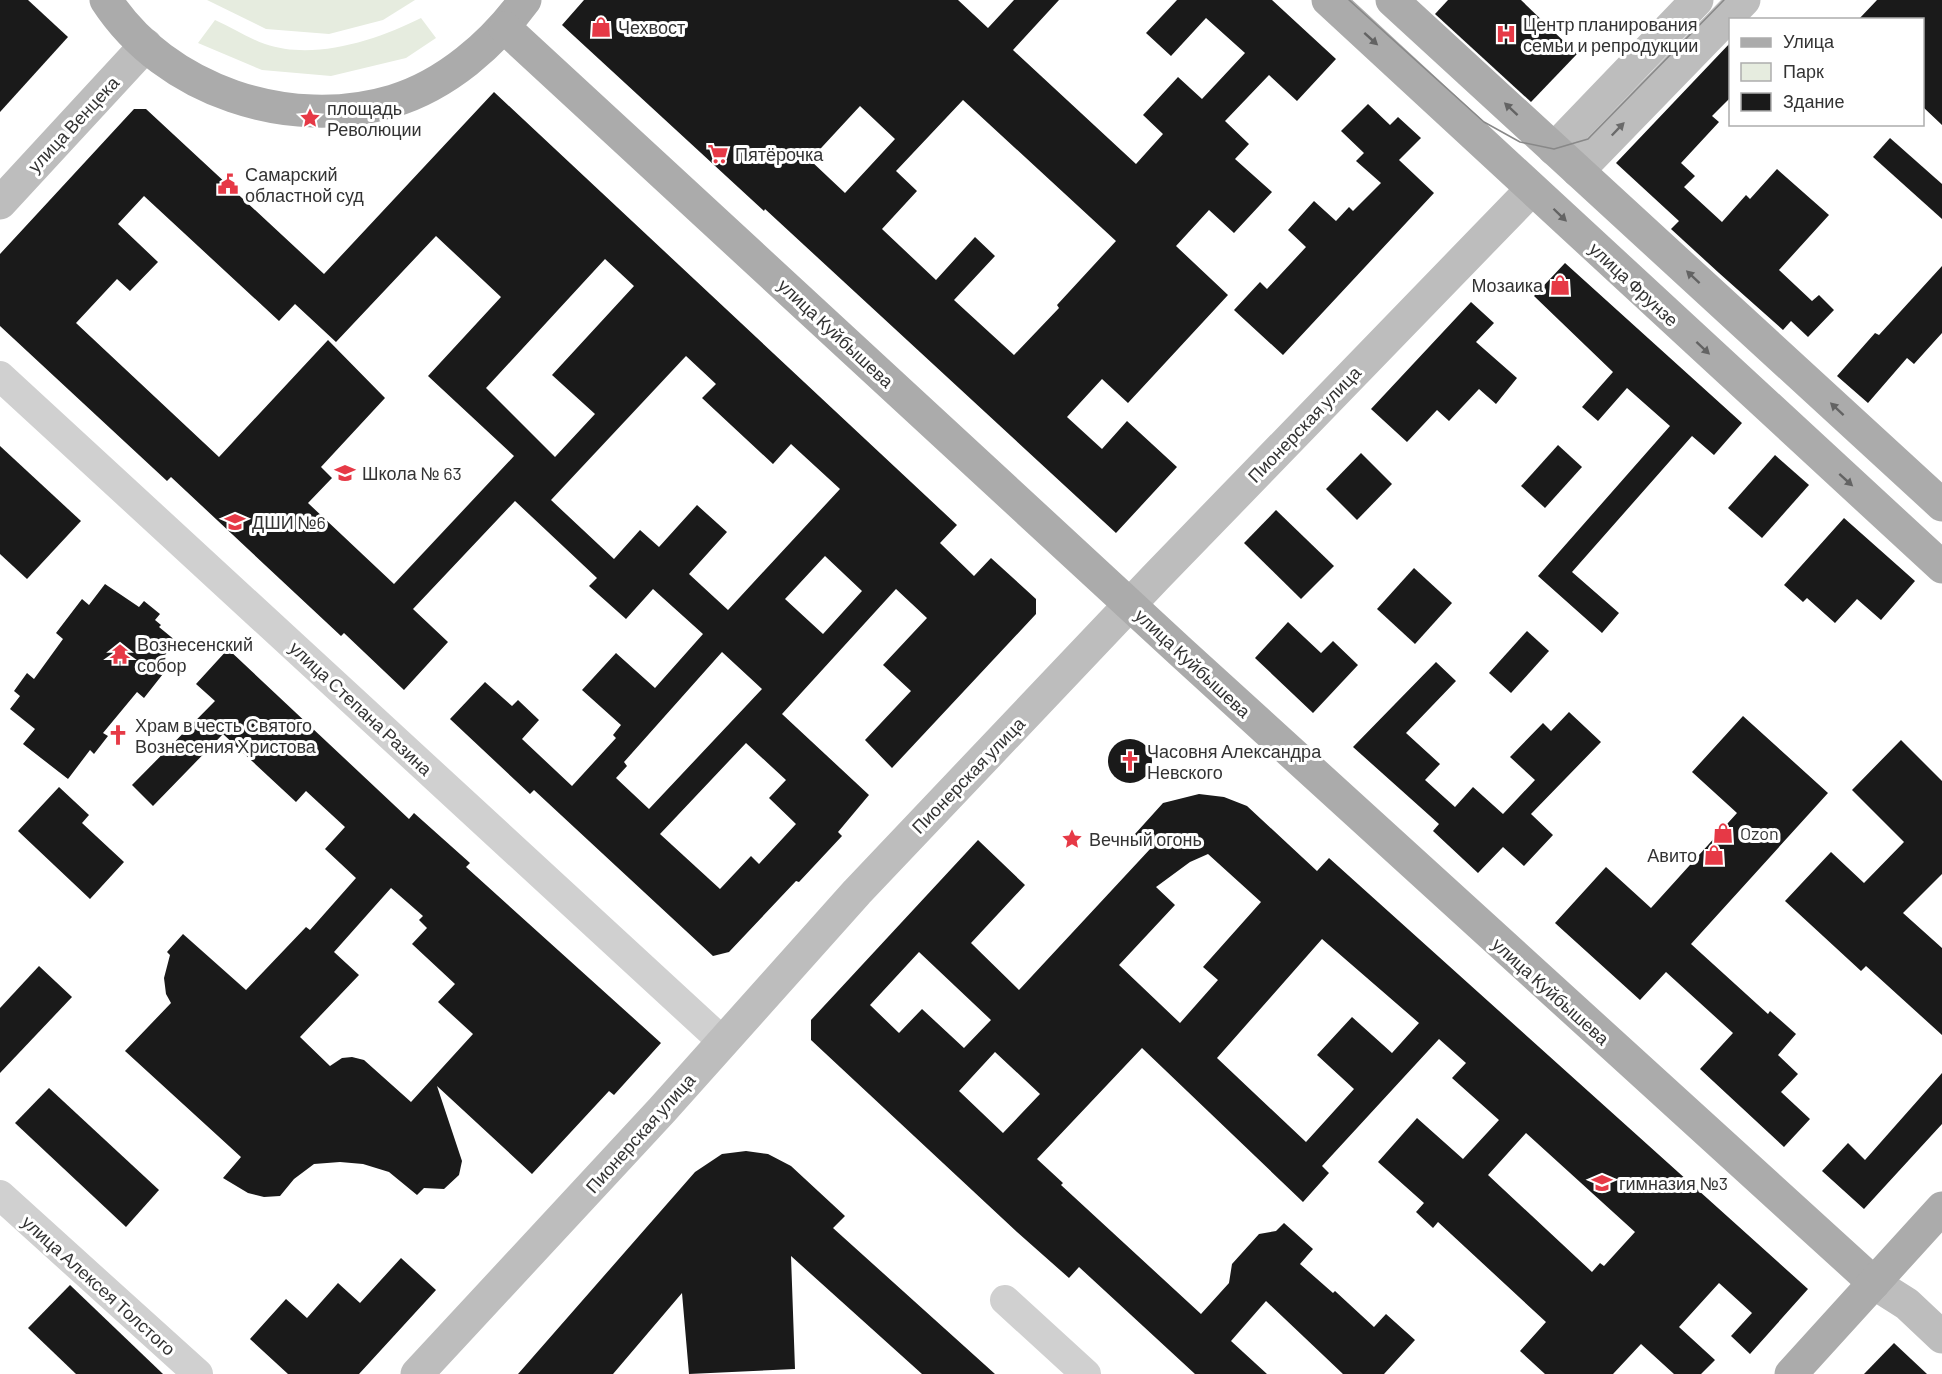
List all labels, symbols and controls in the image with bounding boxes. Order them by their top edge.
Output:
place label: Центр планирования семьи и репродукции [1523,13,1698,56]
shop icon: Чехвост [589,15,613,39]
place label: Чехвост [618,16,685,38]
legend [1729,18,1924,126]
hospital icon: Центр планирования семьи и репродукции [1494,22,1518,46]
text: Улица [1783,30,1835,52]
one-way arrow [1363,32,1378,45]
text: Парк [1783,60,1824,82]
street label: улица Венцека [23,71,124,177]
text: Здание [1783,90,1844,112]
place label: площадь Революции [327,97,422,140]
one-way arrow [1504,103,1519,116]
place icon: площадь Революции [298,106,322,130]
one-way arrow [1611,123,1625,137]
supermarket icon: Пятёрочка [706,142,730,166]
place label: Пятёрочка [735,143,824,165]
place label: Самарский областной суд [245,163,364,206]
public building icon: Самарский областной суд [216,172,240,196]
one-way arrow [1552,208,1567,221]
street label: улица Фрунзе [1585,237,1683,331]
one-way arrow [1686,270,1701,284]
shop icon: Мозаика [1548,273,1572,297]
street label: улица Куйбышева [774,274,899,393]
place label: Мозаика [1471,274,1544,296]
one-way arrow [1695,341,1710,355]
street label: Пионерская улица [1243,361,1366,487]
one-way arrow [1830,403,1845,416]
school or university icon: Школа № 63 [333,461,357,485]
place label: Школа № 63 [362,462,462,484]
one-way arrow [1838,473,1853,486]
school or university icon: ДШИ №6 [223,510,247,534]
place label: ДШИ №6 [252,511,326,533]
street label: улица Куйбышева [1131,604,1256,723]
place label: Вознесенский собор [137,633,253,676]
street label: улица Степана Разина [285,636,438,780]
temple icon: Вознесенский собор [108,642,132,666]
street label: Пионерская улица [907,712,1030,838]
place label: Храм в честь Святого Вознесения Христова [135,714,317,757]
church icon: Храм в честь Святого Вознесения Христова [106,723,130,747]
place label: Часовня Александра Невского [1147,740,1322,783]
church icon: Часовня Александра Невского [1118,749,1142,773]
shop icon: Ozon [1711,821,1735,845]
place label: Ozon [1740,822,1779,844]
place icon: Вечный огонь [1060,827,1084,851]
place label: Вечный огонь [1089,828,1202,850]
shop icon: Авито [1702,843,1726,867]
place label: Авито [1647,844,1697,866]
street label: улица Куйбышева [1488,933,1615,1050]
street label: Пионерская улица [581,1068,700,1197]
school or university icon: гимназия №3 [1590,1171,1614,1195]
place label: гимназия №3 [1619,1172,1728,1194]
street label: улица Алексея Толстого [18,1210,180,1360]

